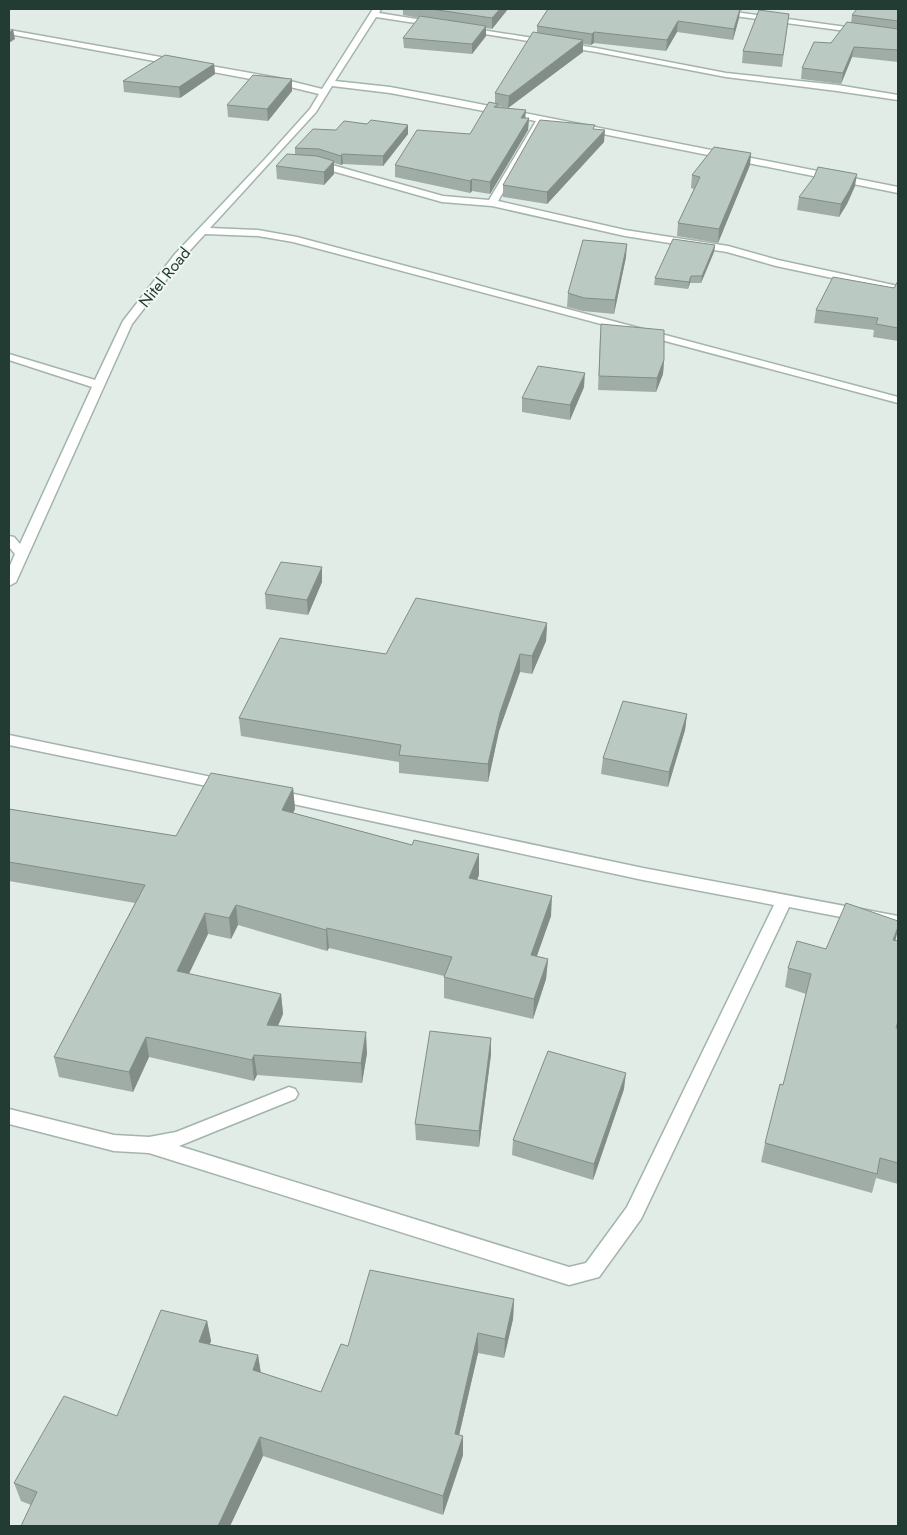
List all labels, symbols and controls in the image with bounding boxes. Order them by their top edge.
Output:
street label: Nitel Road [133,242,196,312]

